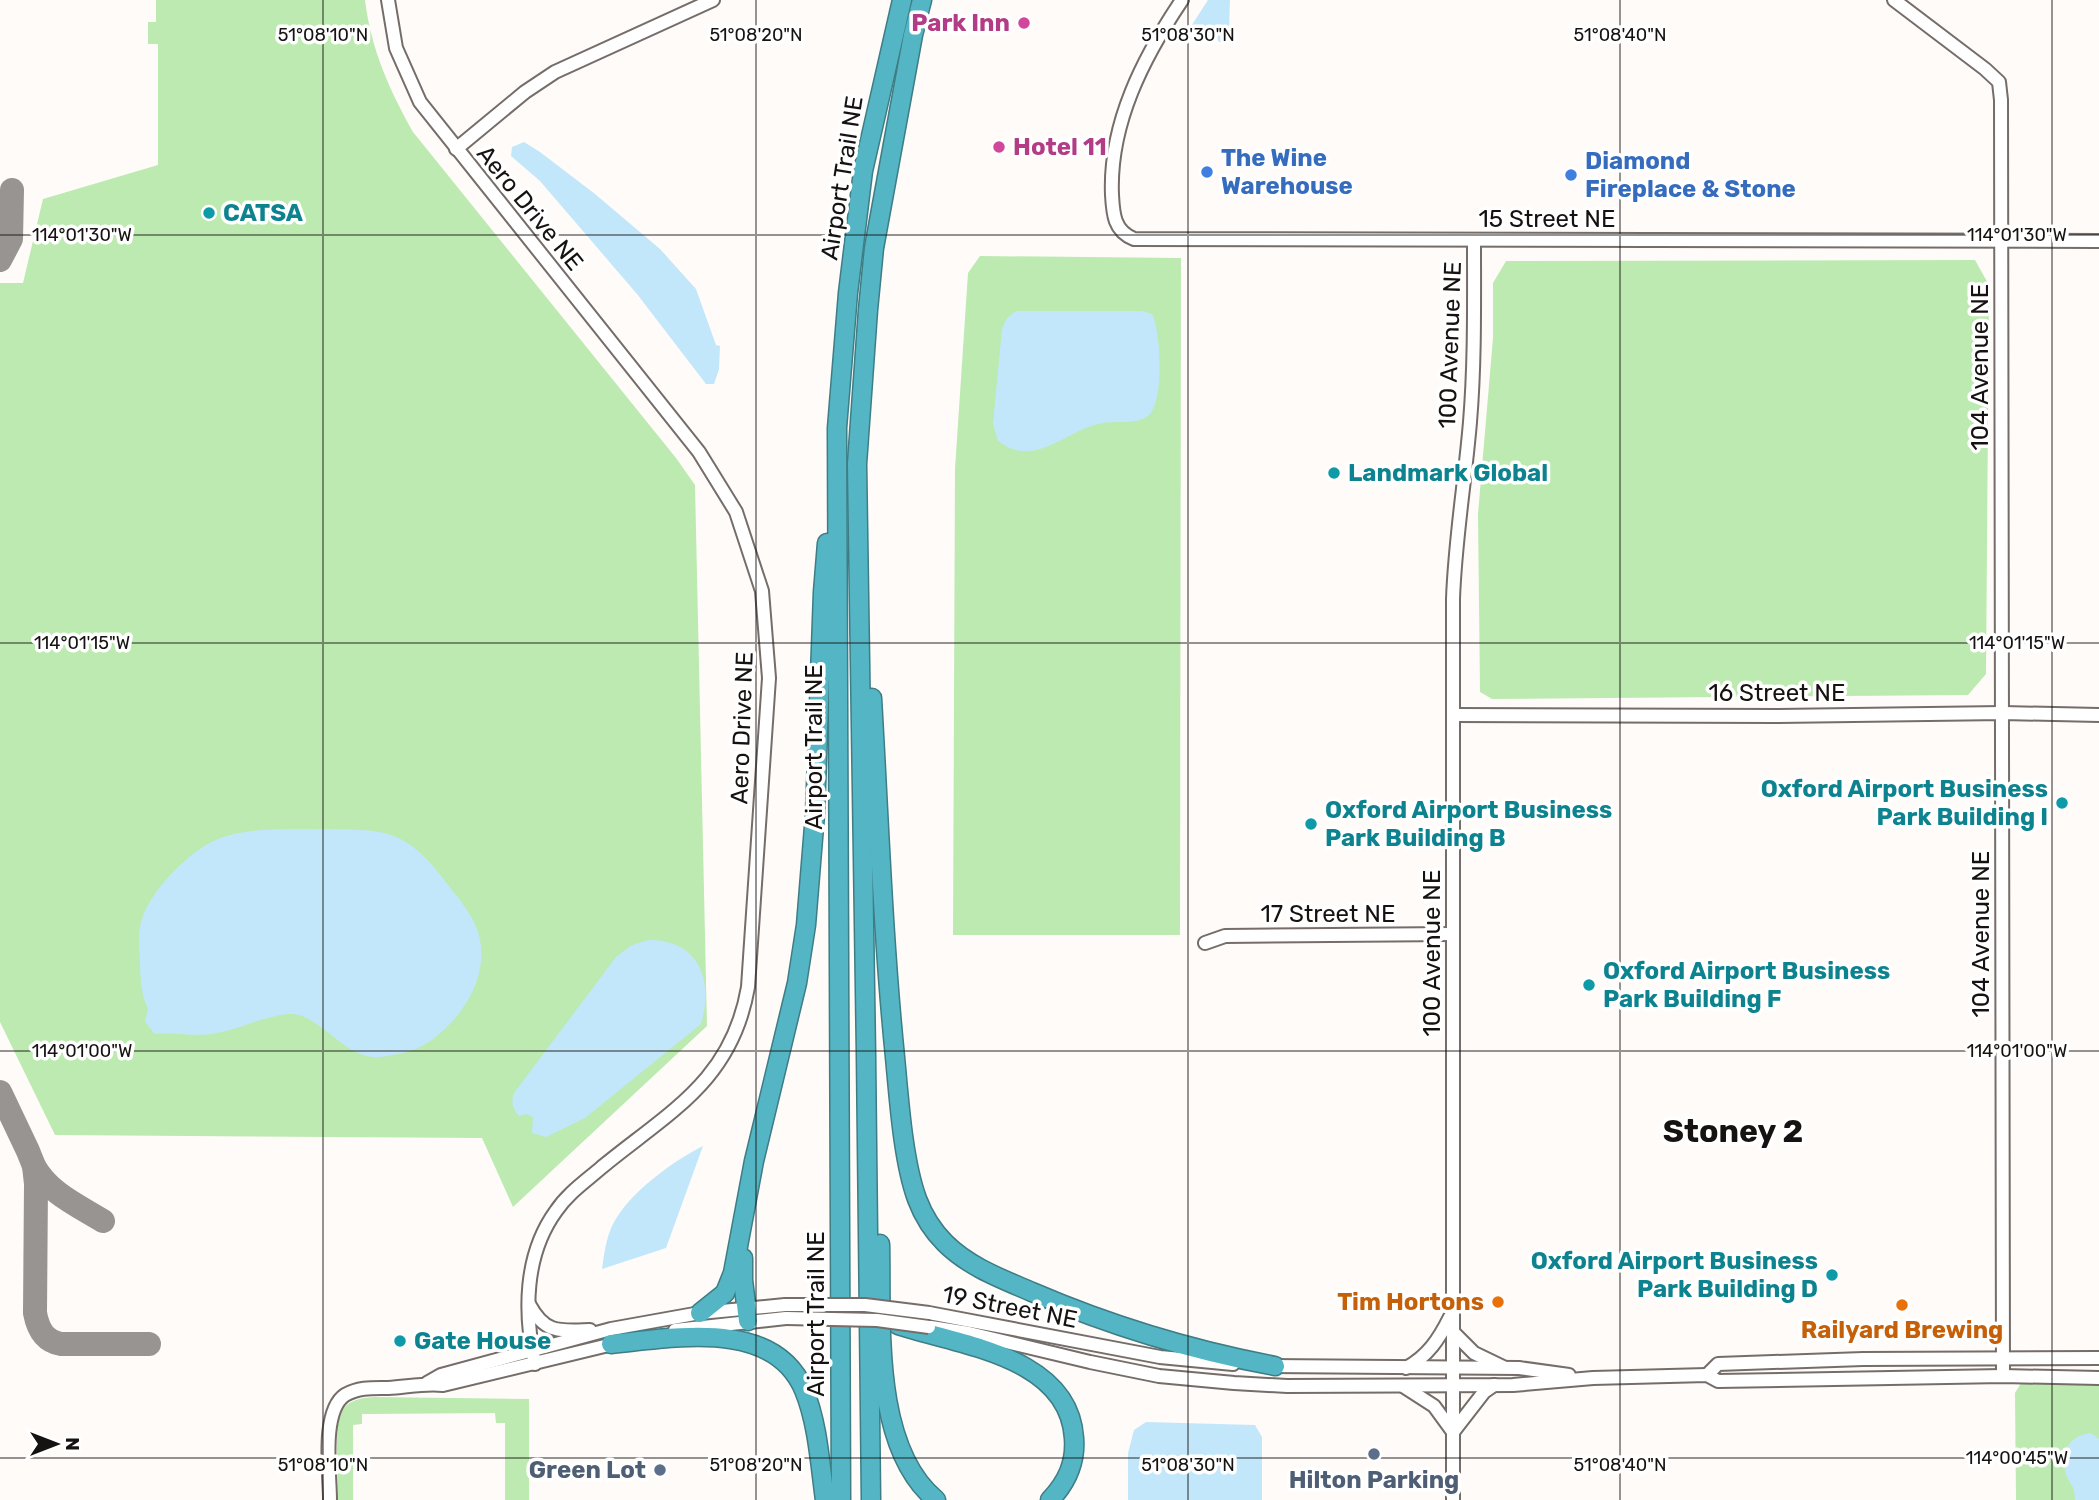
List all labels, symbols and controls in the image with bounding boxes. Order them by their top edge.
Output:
place label: Park Inn [911,9,1010,37]
marker: Park Inn [1016,15,1032,31]
text: 51°08'10"N [278,24,368,46]
text: 51°08'20"N [709,24,803,46]
text: 51°08'30"N [1141,24,1235,46]
text: 51°08'40"N [1574,24,1666,46]
street label: Airport Trail NE [815,94,869,262]
place label: Hotel 11 [1013,133,1107,161]
marker: Hotel 11 [991,139,1007,155]
street label: Aero Drive NE [471,140,589,276]
place label: The Wine Warehouse [1221,144,1353,200]
place label: Diamond Fireplace & Stone [1585,147,1796,203]
marker: The Wine Warehouse [1199,164,1215,180]
marker: Diamond Fireplace & Stone [1563,167,1579,183]
place label: CATSA [223,199,303,227]
marker: CATSA [201,205,217,221]
street label: 15 Street NE [1479,205,1615,233]
text: 114°01'30"W [32,224,132,246]
text: 114°01'30"W [1967,224,2067,246]
street label: 100 Avenue NE [1433,261,1467,429]
street label: 104 Avenue NE [1966,284,1994,450]
place label: Landmark Global [1348,459,1548,487]
marker: Landmark Global [1326,465,1342,481]
text: 114°01'15"W [34,632,130,654]
text: 114°01'15"W [1969,632,2065,654]
street label: Aero Drive NE [725,651,759,805]
street label: Airport Trail NE [800,664,828,830]
street label: 16 Street NE [1708,679,1846,707]
place label: Oxford Airport Business Park Building I [1761,775,2048,831]
marker: Oxford Airport Business Park Building I [2054,795,2070,811]
place label: Oxford Airport Business Park Building B [1325,796,1612,852]
marker: Oxford Airport Business Park Building B [1303,816,1319,832]
street label: 104 Avenue NE [1967,851,1995,1017]
street label: 100 Avenue NE [1418,869,1446,1037]
street label: 17 Street NE [1261,900,1395,928]
place label: Oxford Airport Business Park Building F [1603,957,1890,1013]
marker: Oxford Airport Business Park Building F [1581,977,1597,993]
text: 114°01'00"W [32,1040,132,1062]
text: 114°01'00"W [1967,1040,2067,1062]
district label: Stoney 2 [1663,1112,1803,1150]
street label: Airport Trail NE [802,1231,830,1397]
place label: Oxford Airport Business Park Building D [1531,1247,1818,1303]
marker: Oxford Airport Business Park Building D [1824,1267,1840,1283]
street label: 19 Street NE [940,1280,1080,1334]
place label: Tim Hortons [1337,1288,1484,1316]
marker: Tim Hortons [1490,1294,1506,1310]
marker: Railyard Brewing [1894,1297,1910,1313]
place label: Railyard Brewing [1801,1316,2003,1344]
place label: Gate House [414,1327,551,1355]
marker: Gate House [392,1333,408,1349]
north arrow [21,1409,91,1479]
text: N [61,1437,84,1451]
marker: Hilton Parking [1366,1446,1382,1462]
text: 114°00'45"W [1966,1447,2068,1469]
text: 51°08'10"N [278,1454,368,1476]
text: 51°08'20"N [709,1454,803,1476]
text: 51°08'30"N [1141,1454,1235,1476]
text: 51°08'40"N [1574,1454,1666,1476]
place label: Green Lot [529,1456,646,1484]
marker: Green Lot [652,1462,668,1478]
place label: Hilton Parking [1289,1466,1459,1494]

